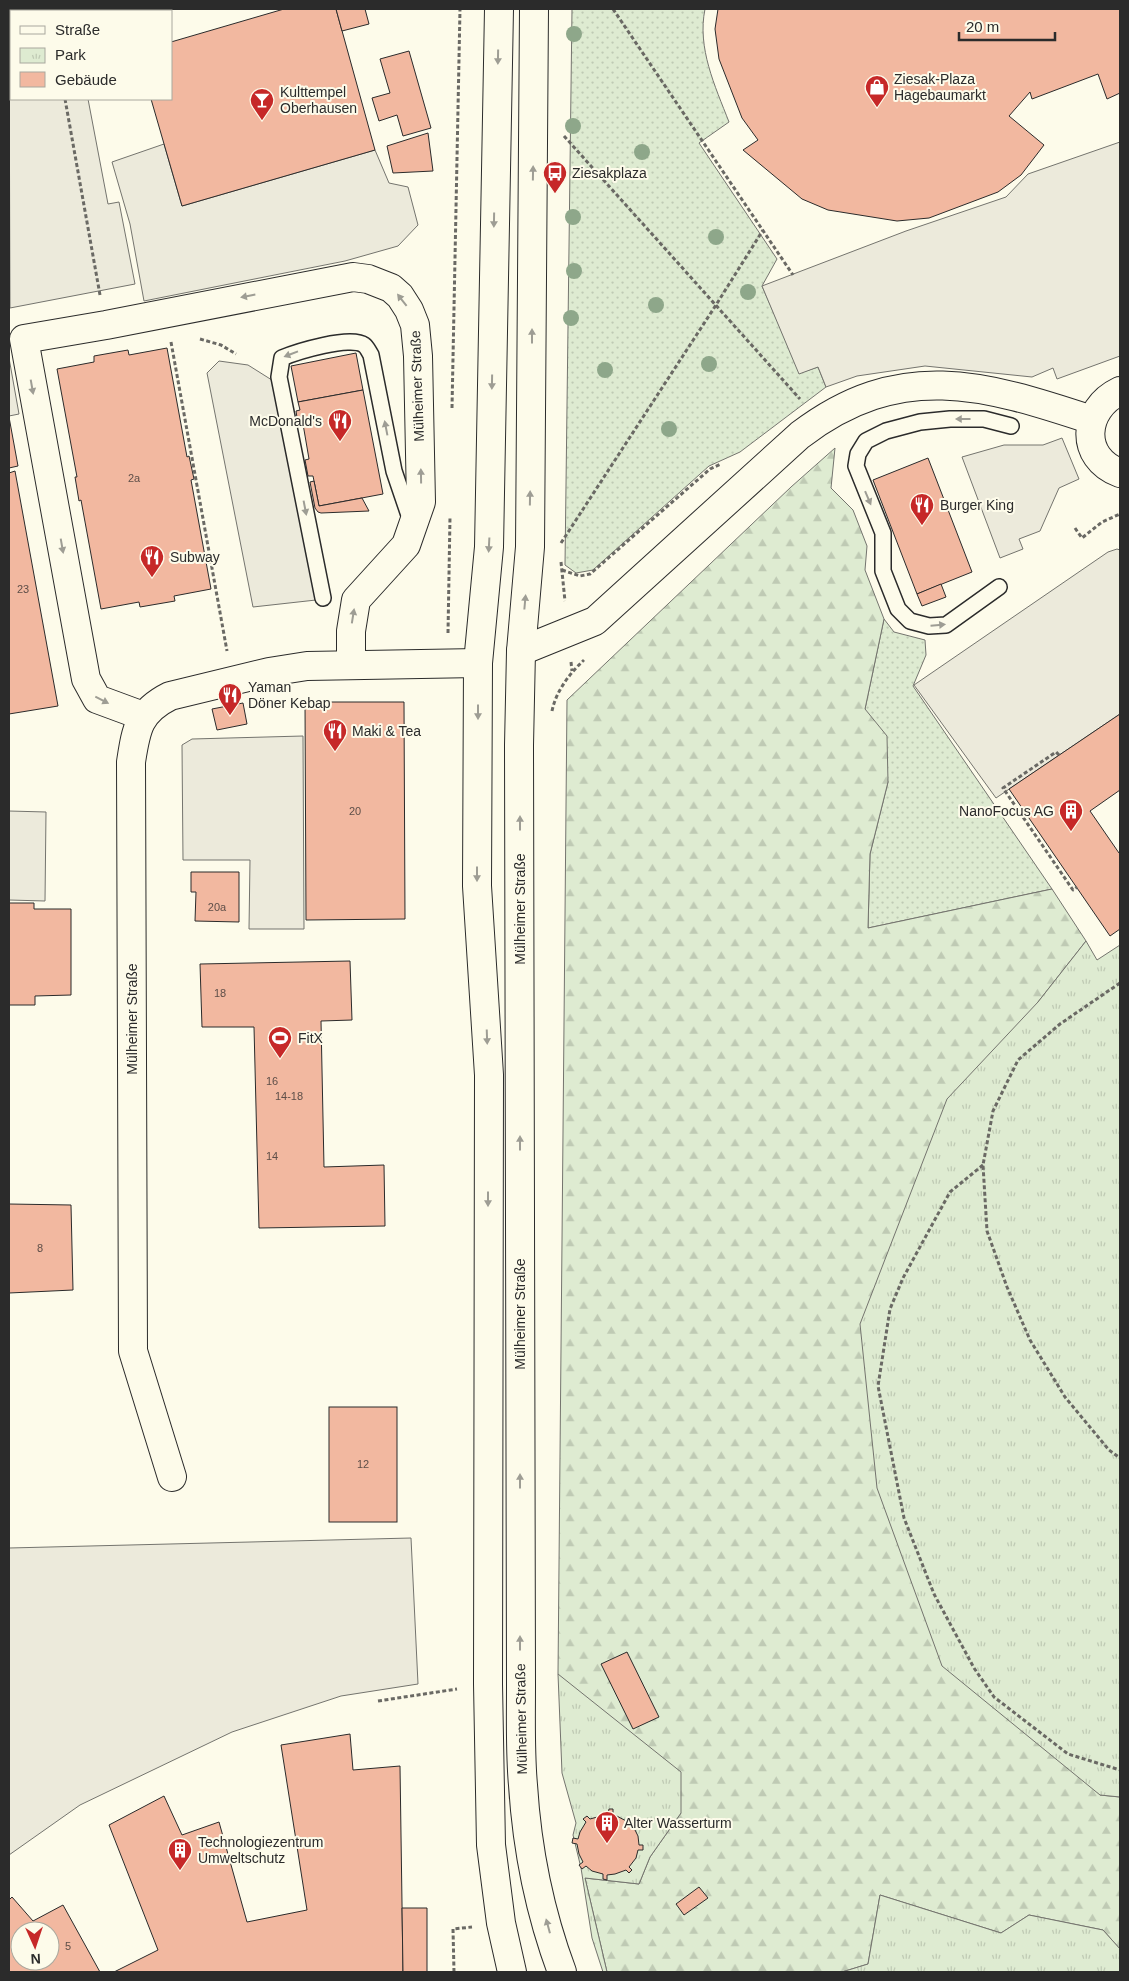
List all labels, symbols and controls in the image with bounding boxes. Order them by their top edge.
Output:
legend [10,10,172,100]
scale bar [959,10,1055,42]
text: 20 m [966,18,999,35]
text: Straße [55,21,100,38]
text: Park [55,46,86,63]
one-way arrow [494,50,502,66]
text: Gebäude [55,71,117,88]
place label: Ziesak-Plaza Hagebaumarkt [894,71,986,103]
shop icon: Ziesak-Plaza Hagebaumarkt [864,74,890,108]
place label: Kulttempel Oberhausen [280,84,357,116]
bar icon: Kulttempel Oberhausen [249,87,275,121]
bus stop icon: Ziesakplaza [542,160,568,194]
one-way arrow [530,165,538,181]
place label: Ziesakplaza [572,165,647,181]
one-way arrow [490,212,498,228]
one-way arrow [240,293,256,301]
one-way arrow [396,294,407,307]
one-way arrow [528,327,536,343]
street label: Mülheimer Straße [407,330,427,442]
one-way arrow [283,350,298,358]
one-way arrow [488,375,496,391]
one-way arrow [29,379,37,395]
restaurant icon: McDonald's [327,408,353,442]
place label: McDonald's [249,413,322,429]
one-way arrow [955,415,971,423]
one-way arrow [381,420,389,436]
one-way arrow [416,468,424,484]
house number: 2a [128,472,141,484]
one-way arrow [526,490,534,506]
one-way arrow [865,491,873,505]
restaurant icon: Burger King [909,492,935,526]
place label: Burger King [940,497,1014,513]
one-way arrow [301,500,309,515]
one-way arrow [485,537,493,553]
one-way arrow [58,539,66,555]
restaurant icon: Subway [139,544,165,578]
place label: Subway [170,549,220,565]
house number: 23 [17,583,29,595]
one-way arrow [521,594,529,610]
one-way arrow [349,608,357,624]
one-way arrow [930,621,946,629]
place label: Yaman Döner Kebap [248,679,331,711]
restaurant icon: Yaman Döner Kebap [217,682,243,716]
one-way arrow [94,696,109,704]
one-way arrow [474,704,482,720]
restaurant icon: Maki & Tea [322,718,348,752]
place label: Maki & Tea [352,723,421,739]
building icon: NanoFocus AG [1058,798,1084,832]
place label: NanoFocus AG [959,803,1054,819]
house number: 20 [349,805,361,817]
one-way arrow [516,815,524,831]
street label: Mülheimer Straße [512,853,528,965]
one-way arrow [473,867,481,883]
house number: 20a [208,901,227,913]
street label: Mülheimer Straße [124,963,140,1075]
house number: 18 [214,987,226,999]
sports icon: FitX [267,1025,293,1059]
one-way arrow [483,1029,491,1045]
place label: FitX [298,1030,324,1046]
house number: 16 [266,1075,278,1087]
house number: 14-18 [275,1090,303,1102]
one-way arrow [516,1135,524,1151]
house number: 14 [266,1150,278,1162]
one-way arrow [484,1191,492,1207]
house number: 8 [37,1242,43,1254]
street label: Mülheimer Straße [512,1258,528,1370]
house number: 12 [357,1458,369,1470]
one-way arrow [516,1473,524,1489]
one-way arrow [516,1635,524,1651]
street label: Mülheimer Straße [512,1663,530,1775]
building icon: Alter Wasserturm [594,1810,620,1844]
place label: Alter Wasserturm [624,1815,732,1831]
place label: Technologiezentrum Umweltschutz [198,1834,323,1866]
building icon: Technologiezentrum Umweltschutz [167,1837,193,1871]
one-way arrow [544,1918,552,1933]
north arrow [10,1921,60,1971]
house number: 5 [65,1940,71,1952]
text: N [30,1951,41,1967]

